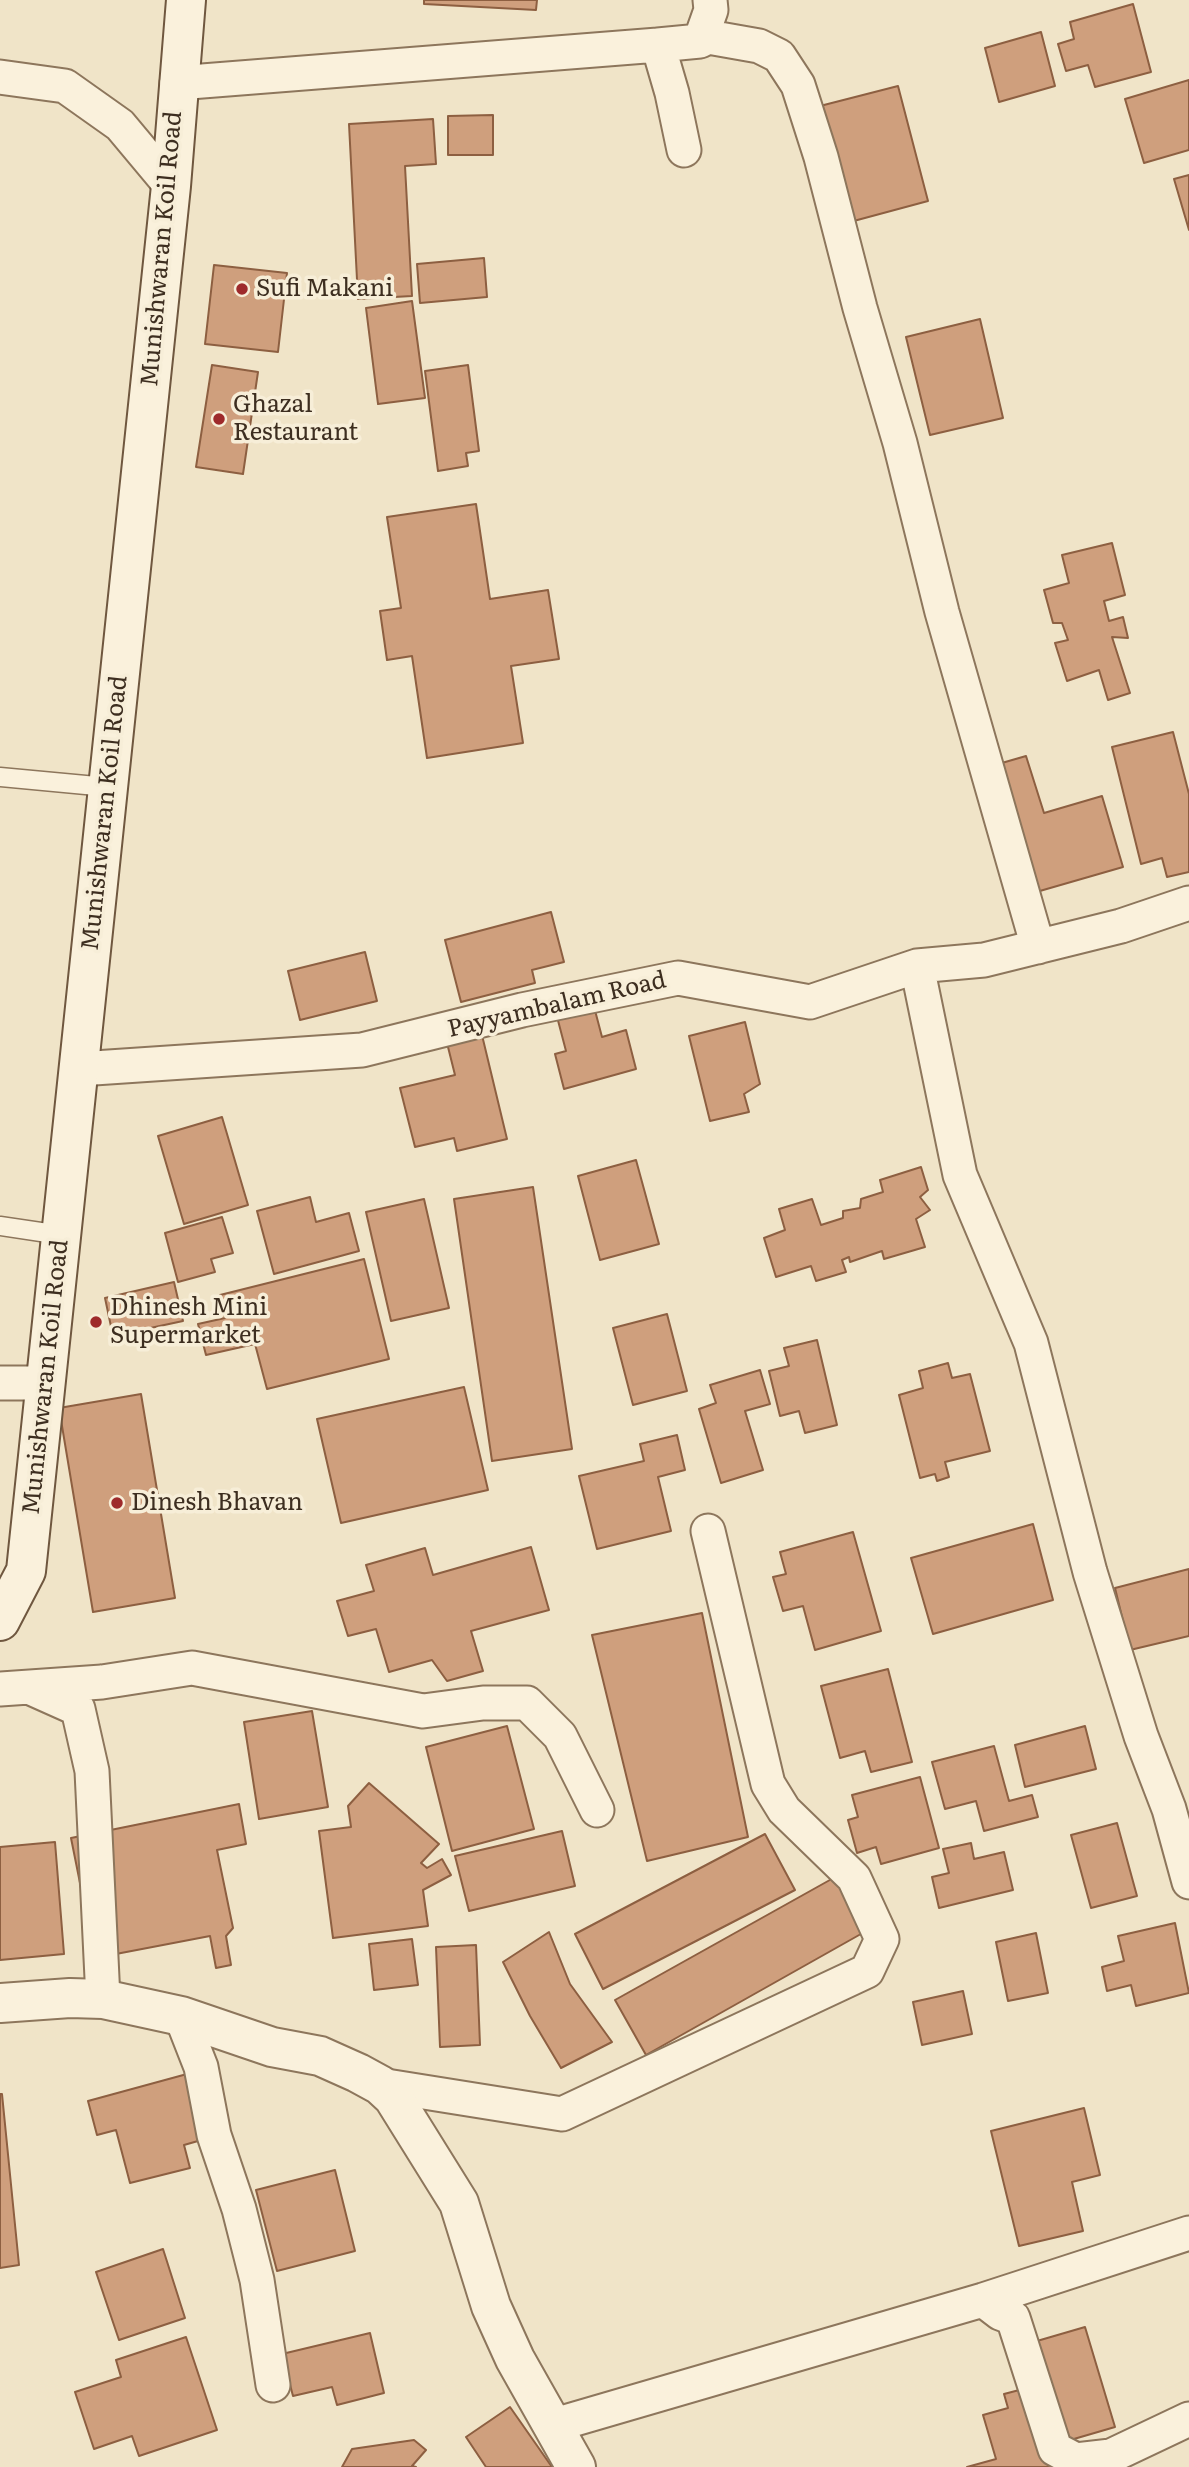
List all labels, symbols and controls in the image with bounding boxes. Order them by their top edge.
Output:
street label: Munishwaran Koil Road [136,110,188,388]
place label: Sufi Makani [256,275,393,303]
marker: Sufi Makani [234,281,250,297]
place label: Ghazal Restaurant [233,391,358,447]
marker: Ghazal Restaurant [211,411,227,427]
street label: Munishwaran Koil Road [76,674,134,952]
street label: Payyambalam Road [445,966,669,1044]
street label: Munishwaran Koil Road [17,1238,75,1516]
place label: Dhinesh Mini Supermarket [110,1294,267,1350]
marker: Dhinesh Mini Supermarket [88,1314,104,1330]
place label: Dinesh Bhavan [131,1489,303,1517]
marker: Dinesh Bhavan [109,1495,125,1511]

